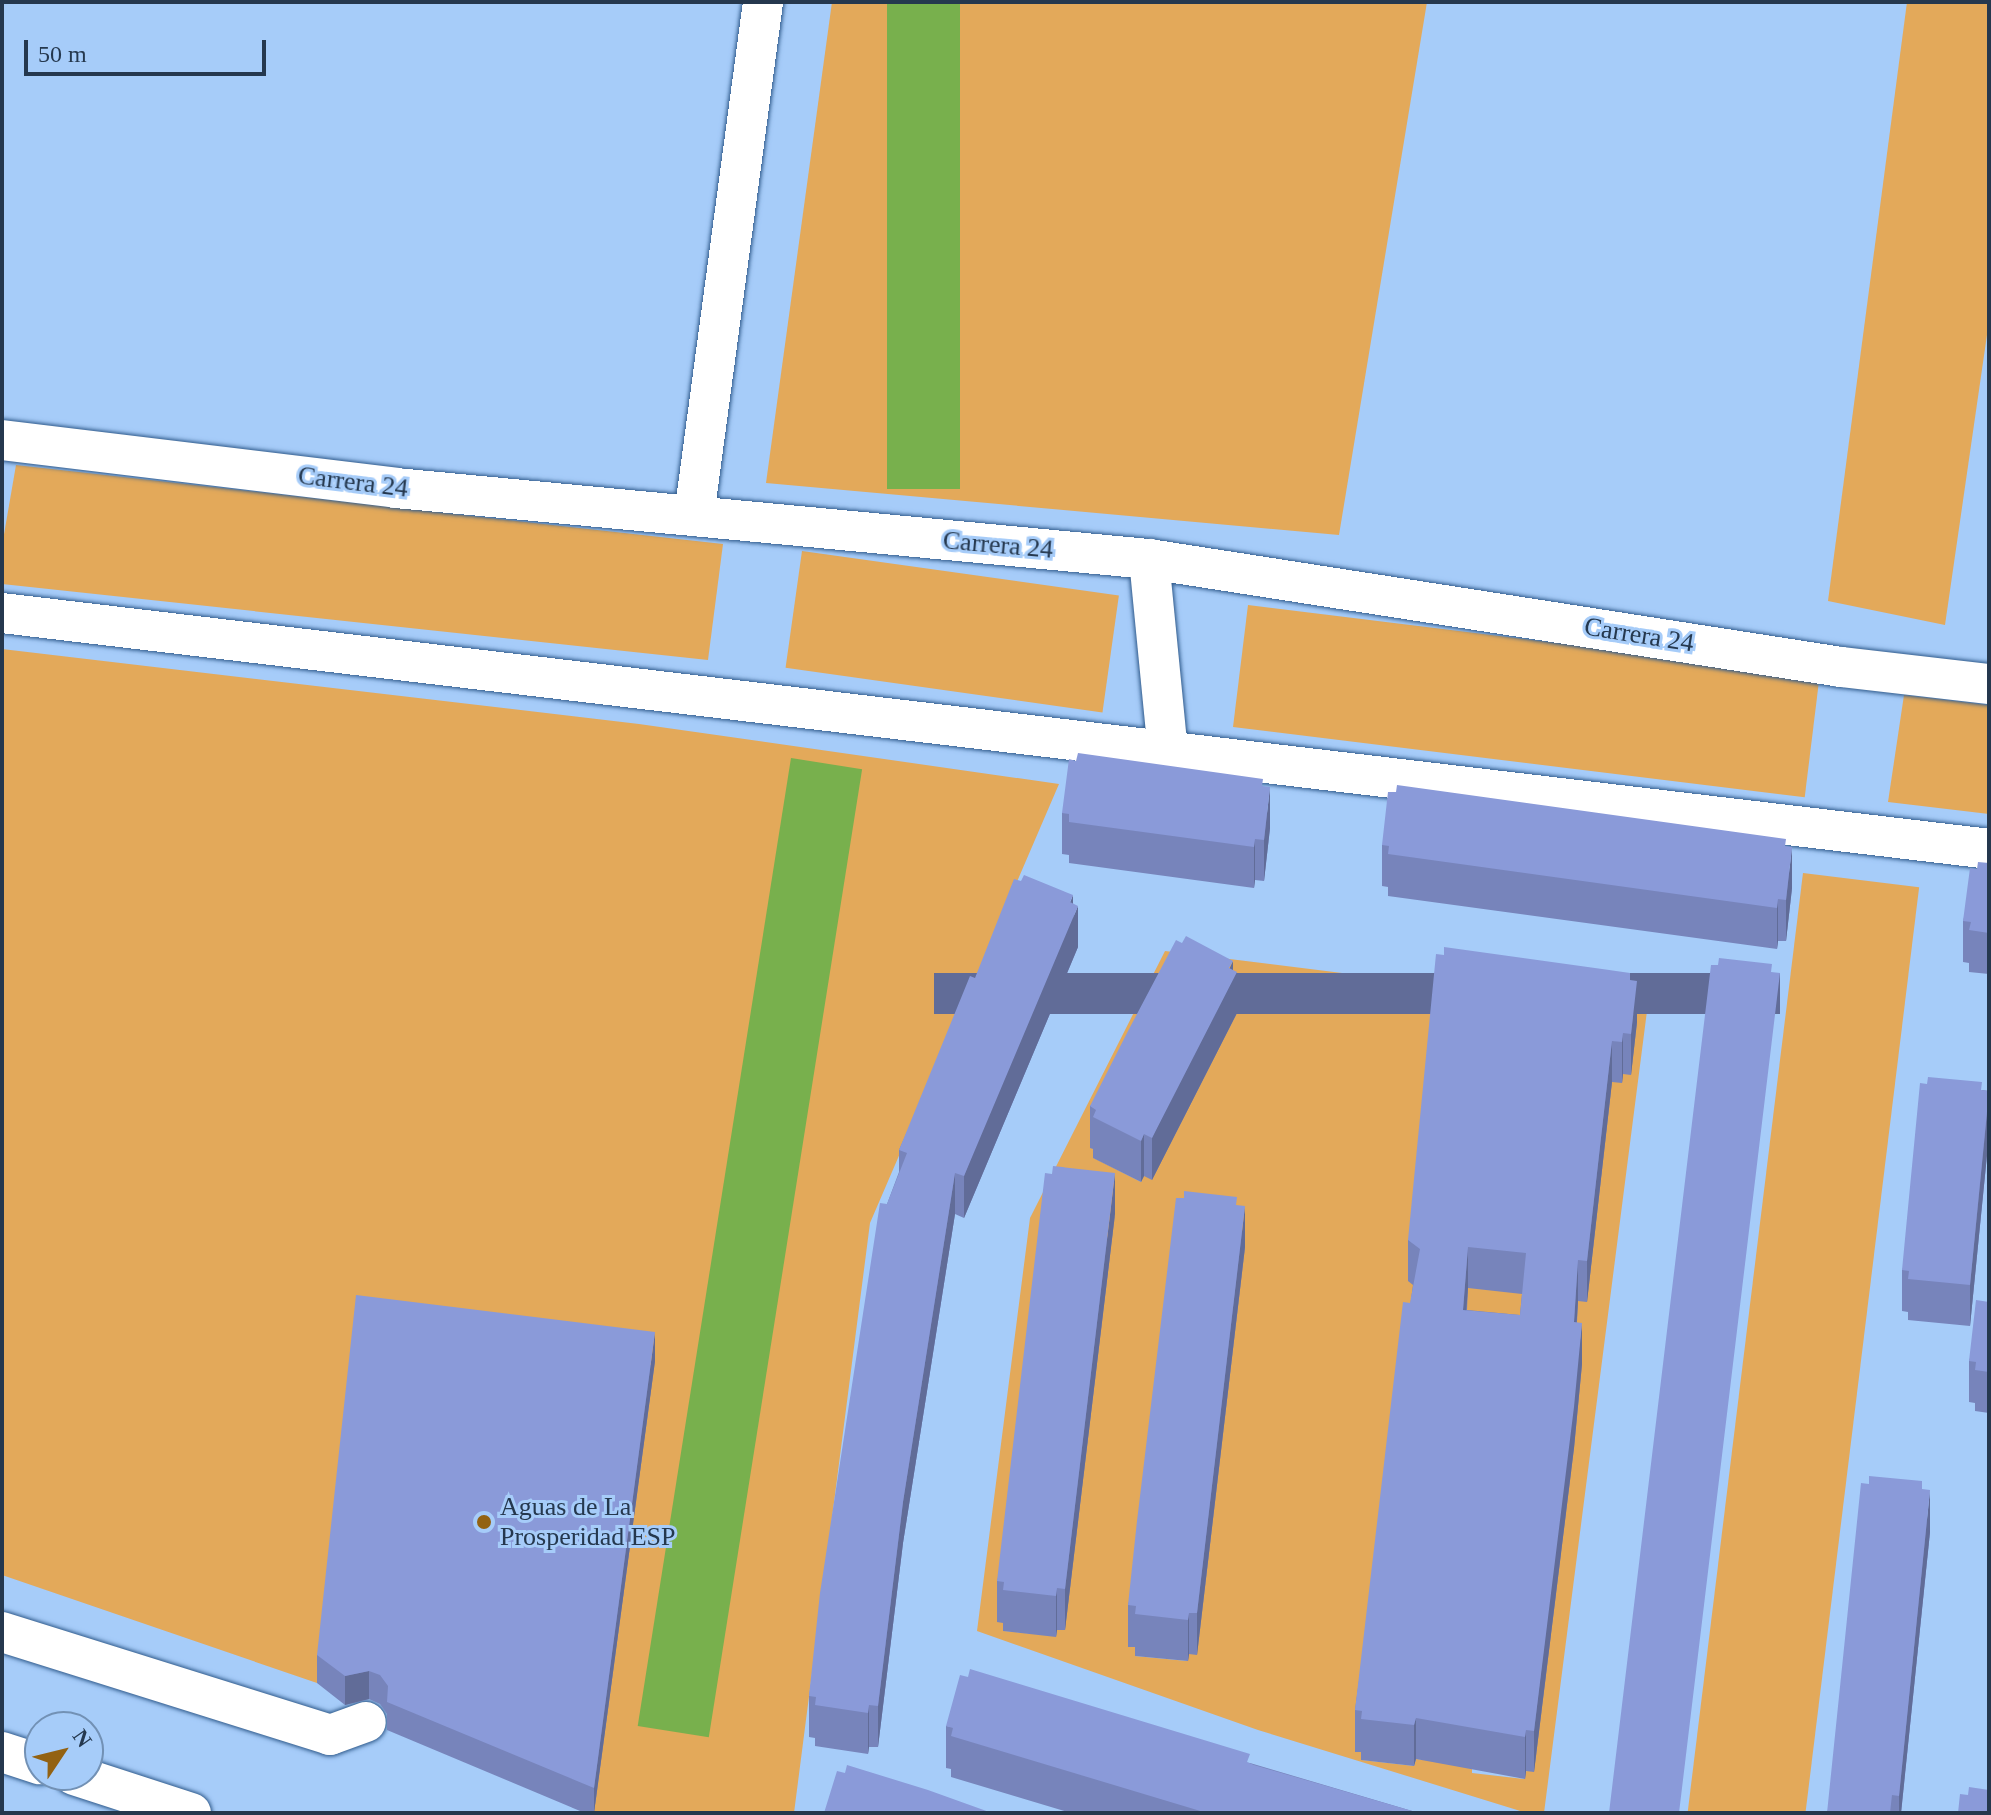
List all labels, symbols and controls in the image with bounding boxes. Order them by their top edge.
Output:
scale bar [28,24,270,74]
text: 50 m [38,41,87,67]
street label: Carrera 24 [296,460,410,504]
street label: Carrera 24 [942,525,1054,565]
street label: Carrera 24 [1582,611,1696,659]
place label: Aguas de La Prosperidad ESP [500,1491,676,1552]
marker: Aguas de La Prosperidad ESP [475,1513,493,1531]
north arrow [24,1711,104,1791]
text: N [68,1724,97,1752]

